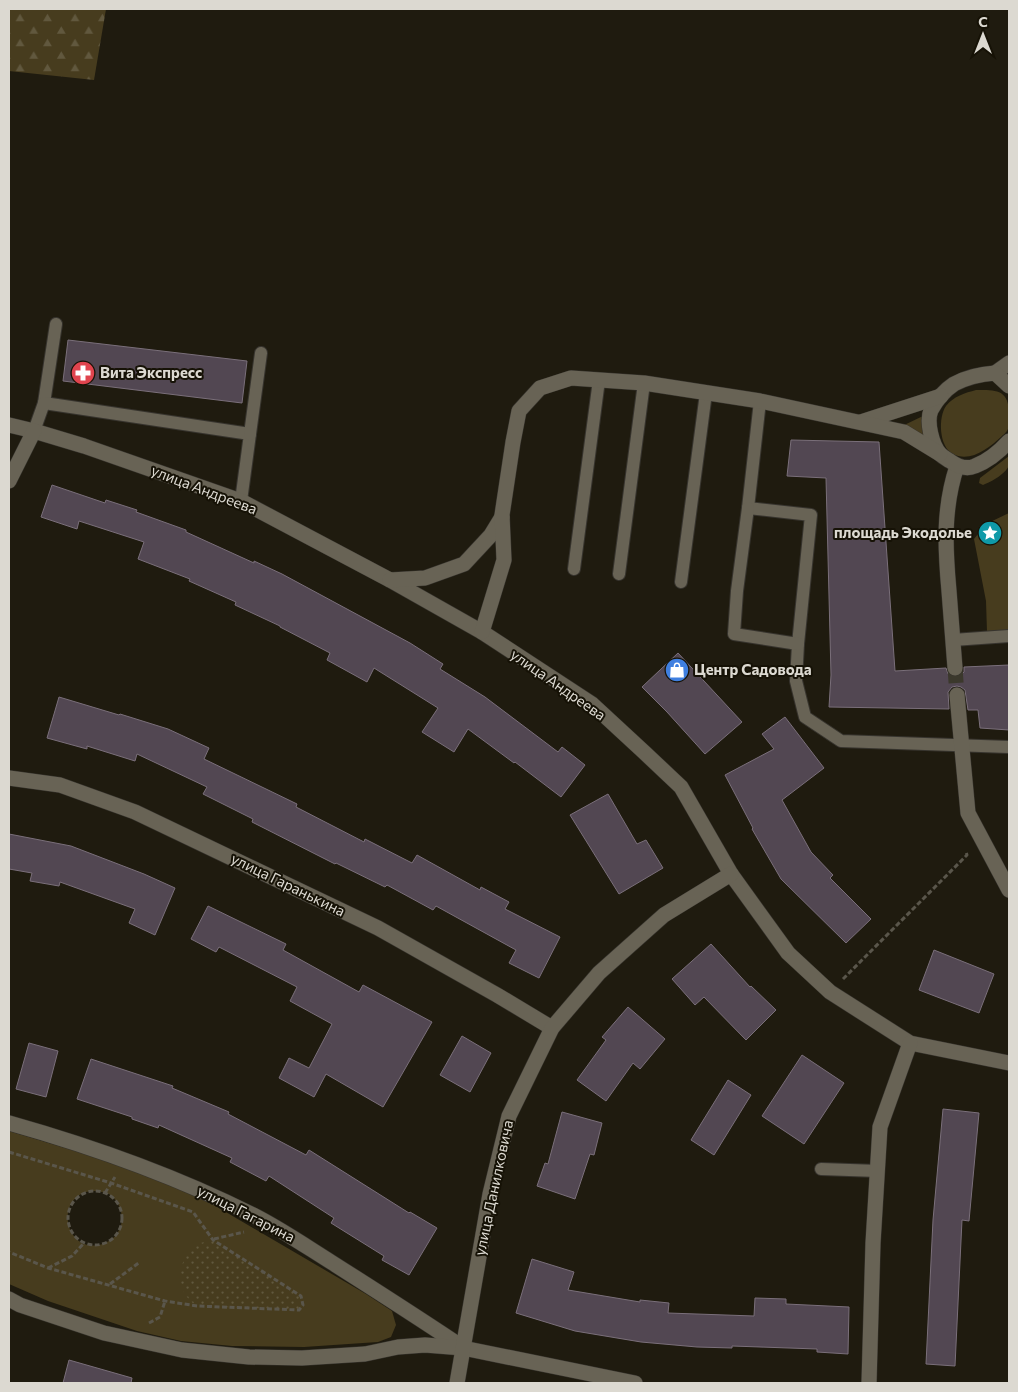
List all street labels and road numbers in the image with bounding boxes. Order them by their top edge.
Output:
street label: улица Андреева [149,461,260,518]
street label: улица Андреева [508,645,610,724]
street label: улица Гаранькина [228,849,348,920]
street label: улица Данилковича [470,1118,516,1257]
street label: улица Гагарина [195,1181,298,1245]

